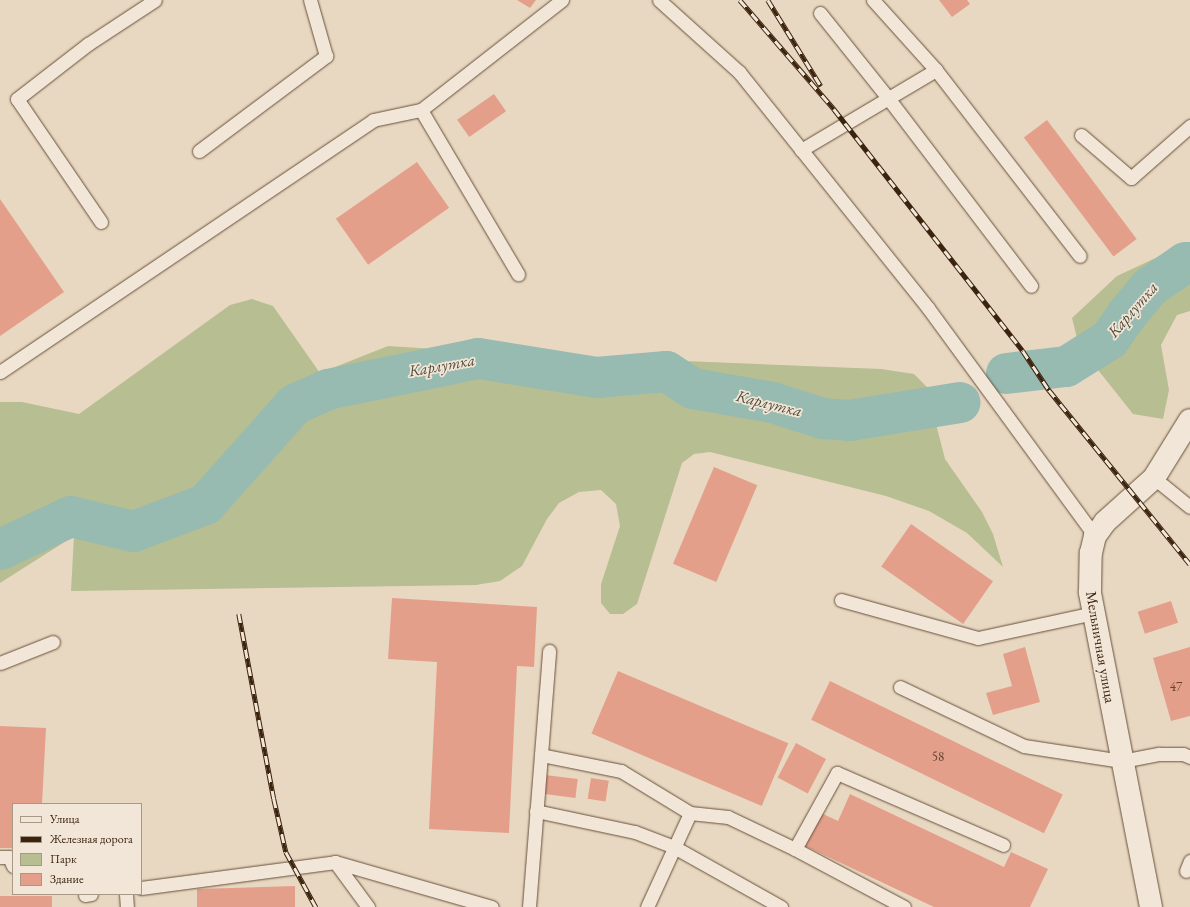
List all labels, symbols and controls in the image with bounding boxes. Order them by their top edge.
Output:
water label: Карлутка [1104,278,1162,342]
water label: Карлутка [407,351,477,381]
water label: Карлутка [734,387,804,421]
street label: Мельничная улица [1082,590,1120,704]
house number: 47 [1170,679,1182,695]
house number: 58 [932,749,944,765]
legend [12,803,142,895]
text: Улица [50,811,80,827]
text: Железная дорога [50,831,133,847]
text: Парк [50,851,77,867]
text: Здание [50,871,84,887]

